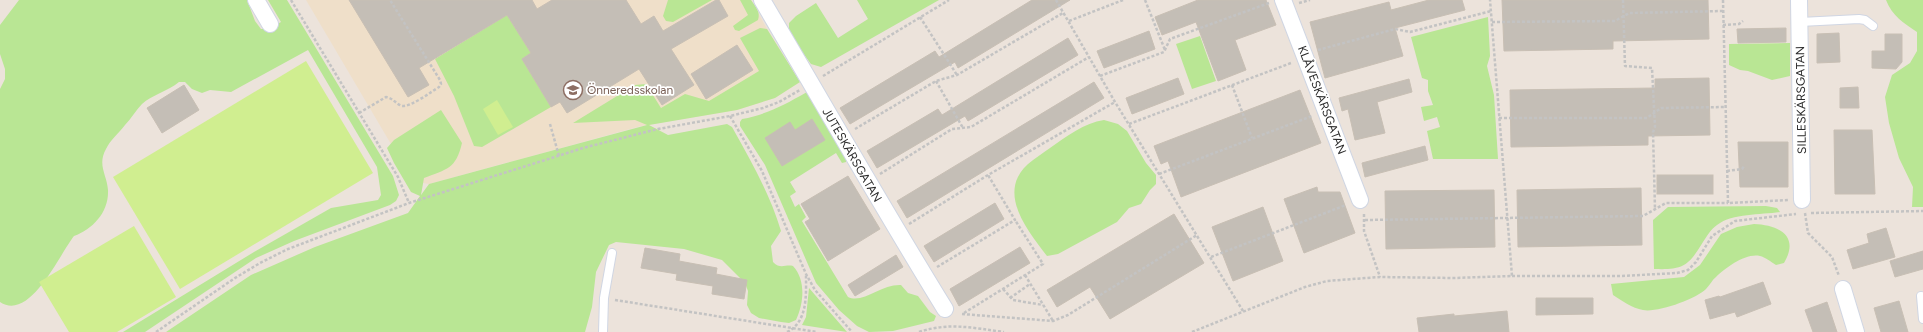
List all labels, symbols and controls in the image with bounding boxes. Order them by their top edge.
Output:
street label: KLÅVESKÄRSGATAN [1295,44,1349,156]
street label: SILLESKÄRSGATAN [1793,46,1809,154]
school or university icon: Önneredsskolan [562,79,584,101]
place label: Önneredsskolan [587,83,673,97]
street label: JUTESKÄRSGATAN [819,106,885,204]

